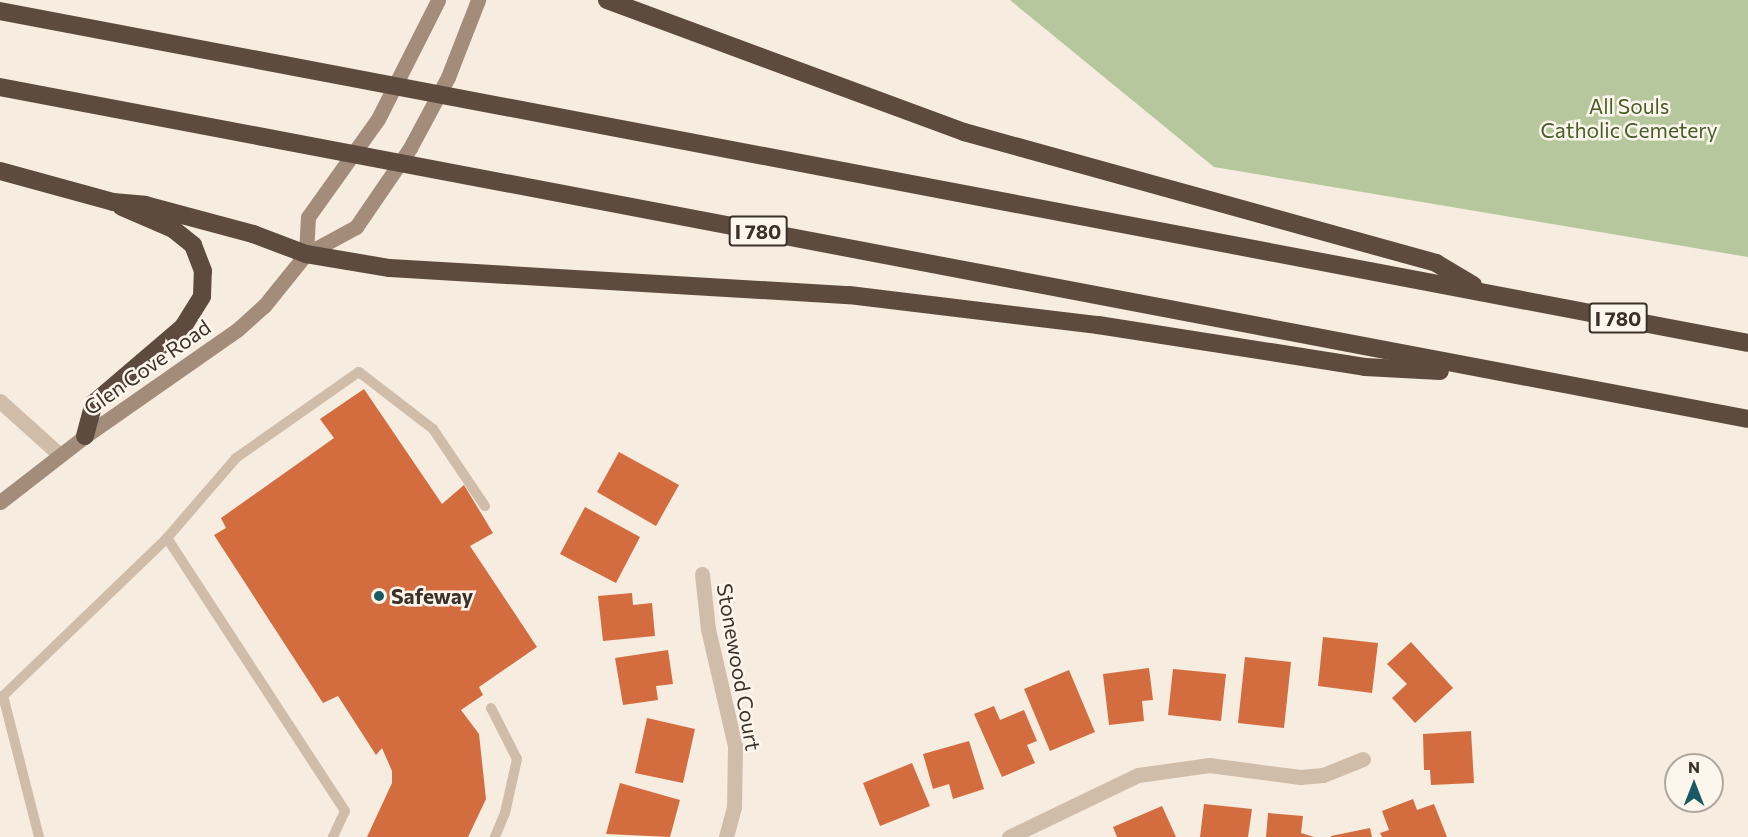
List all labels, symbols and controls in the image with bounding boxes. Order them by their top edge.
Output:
park label: All Souls Catholic Cemetery [1540,93,1718,143]
road number: I 780 [728,214,788,248]
road number: I 780 [1588,301,1648,335]
street label: Glen Cove Road [79,314,215,420]
street label: Stonewood Court [712,581,766,753]
place label: Safeway [391,583,473,609]
marker: Safeway [372,589,386,603]
north arrow [1664,753,1724,813]
text: N [1688,757,1700,776]

